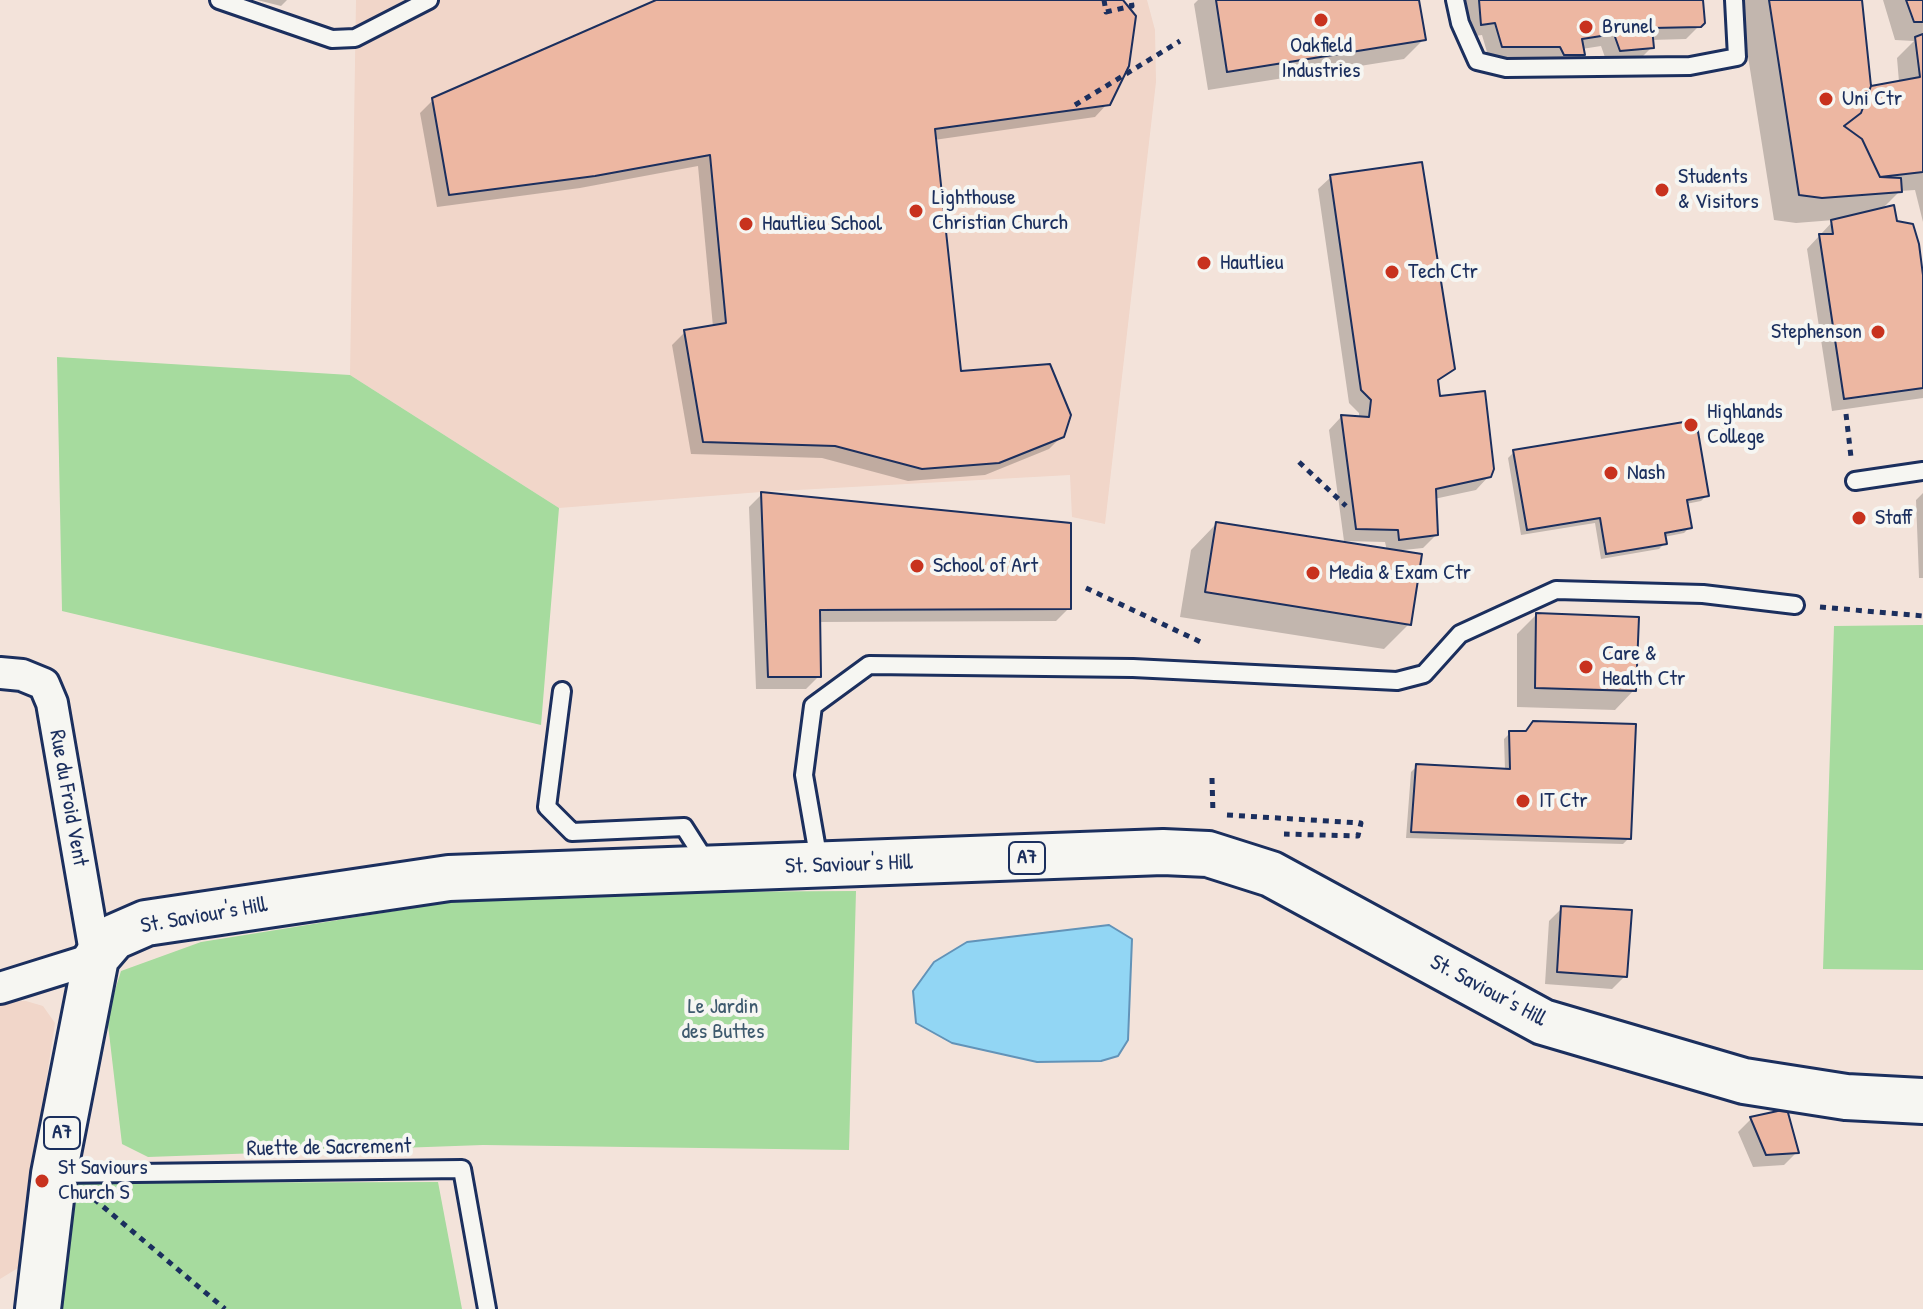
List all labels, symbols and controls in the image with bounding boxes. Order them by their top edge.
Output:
marker: Oakfield Industries [1312,11,1330,29]
place label: Brunel [1602,14,1655,40]
marker: Brunel [1577,18,1595,36]
place label: Oakfield Industries [1281,33,1361,84]
place label: Uni Ctr [1842,86,1902,112]
marker: Uni Ctr [1817,90,1835,108]
place label: Students & Visitors [1678,164,1759,216]
marker: Students & Visitors [1653,181,1671,199]
place label: Lighthouse Christian Church [932,185,1068,236]
marker: Lighthouse Christian Church [907,202,925,220]
place label: Hautlieu School [762,211,882,237]
marker: Hautlieu School [737,215,755,233]
place label: Hautlieu [1220,250,1284,276]
marker: Hautlieu [1195,254,1213,272]
place label: Tech Ctr [1408,259,1478,285]
marker: Tech Ctr [1383,263,1401,281]
place label: Stephenson [1771,319,1862,345]
marker: Stephenson [1869,323,1887,341]
place label: Highlands College [1707,399,1783,450]
marker: Highlands College [1682,416,1700,434]
place label: Nash [1627,460,1665,486]
marker: Nash [1602,464,1620,482]
place label: Staff [1875,505,1913,531]
marker: Staff [1850,509,1868,527]
place label: School of Art [933,553,1038,579]
marker: School of Art [908,557,926,575]
place label: Media & Exam Ctr [1329,560,1471,586]
marker: Media & Exam Ctr [1304,564,1322,582]
place label: Care & Health Ctr [1602,641,1685,692]
marker: Care & Health Ctr [1577,658,1595,676]
street label: Rue du Froid Vent [43,728,93,868]
place label: IT Ctr [1539,788,1588,814]
marker: IT Ctr [1514,792,1532,810]
road number: A7 [1009,842,1045,874]
street label: St. Saviour's Hill [785,850,913,880]
street label: St. Saviour's Hill [139,892,269,940]
street label: St. Saviour's Hill [1425,949,1551,1033]
park label: Le Jardin des Buttes [681,994,765,1046]
road number: A7 [44,1117,80,1149]
street label: Ruette de Sacrement [246,1133,412,1163]
place label: St Saviours Church S [58,1155,148,1206]
marker: St Saviours Church S [33,1172,51,1190]

